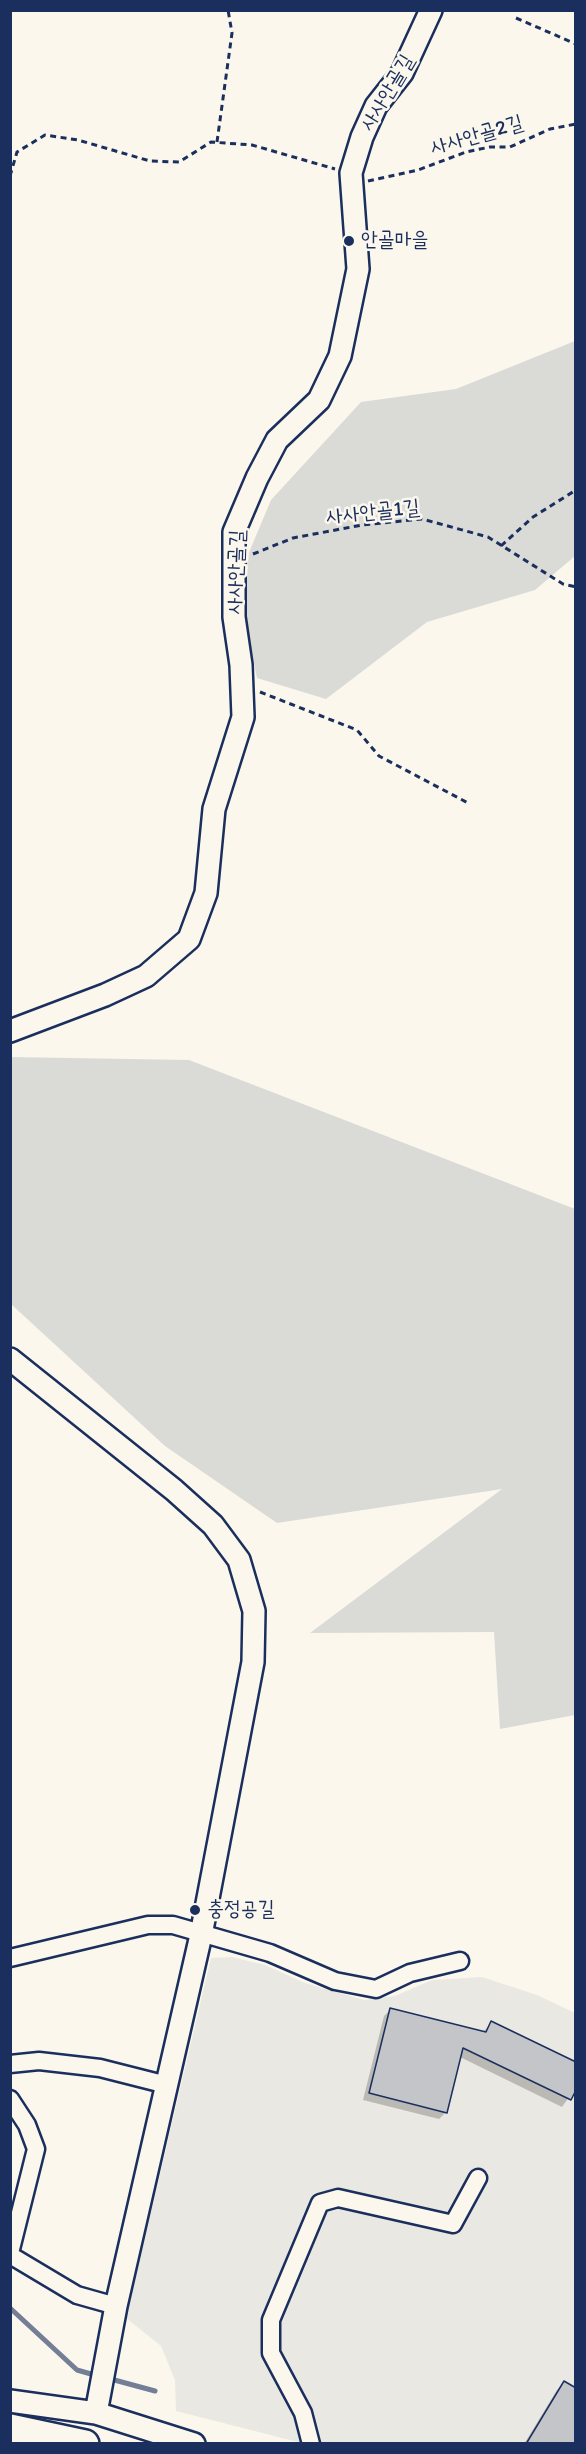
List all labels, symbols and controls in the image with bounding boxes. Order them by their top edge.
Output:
street label: 사사안골길 [355,50,421,136]
street label: 사사안골2길 [428,111,526,161]
place label: 안골마을 [361,228,429,254]
marker: 안골마을 [342,234,356,248]
street label: 사사안골1길 [325,496,421,530]
street label: 사사안골길 [223,529,251,615]
place label: 충정공길 [207,1897,275,1923]
marker: 충정공길 [188,1903,202,1917]

